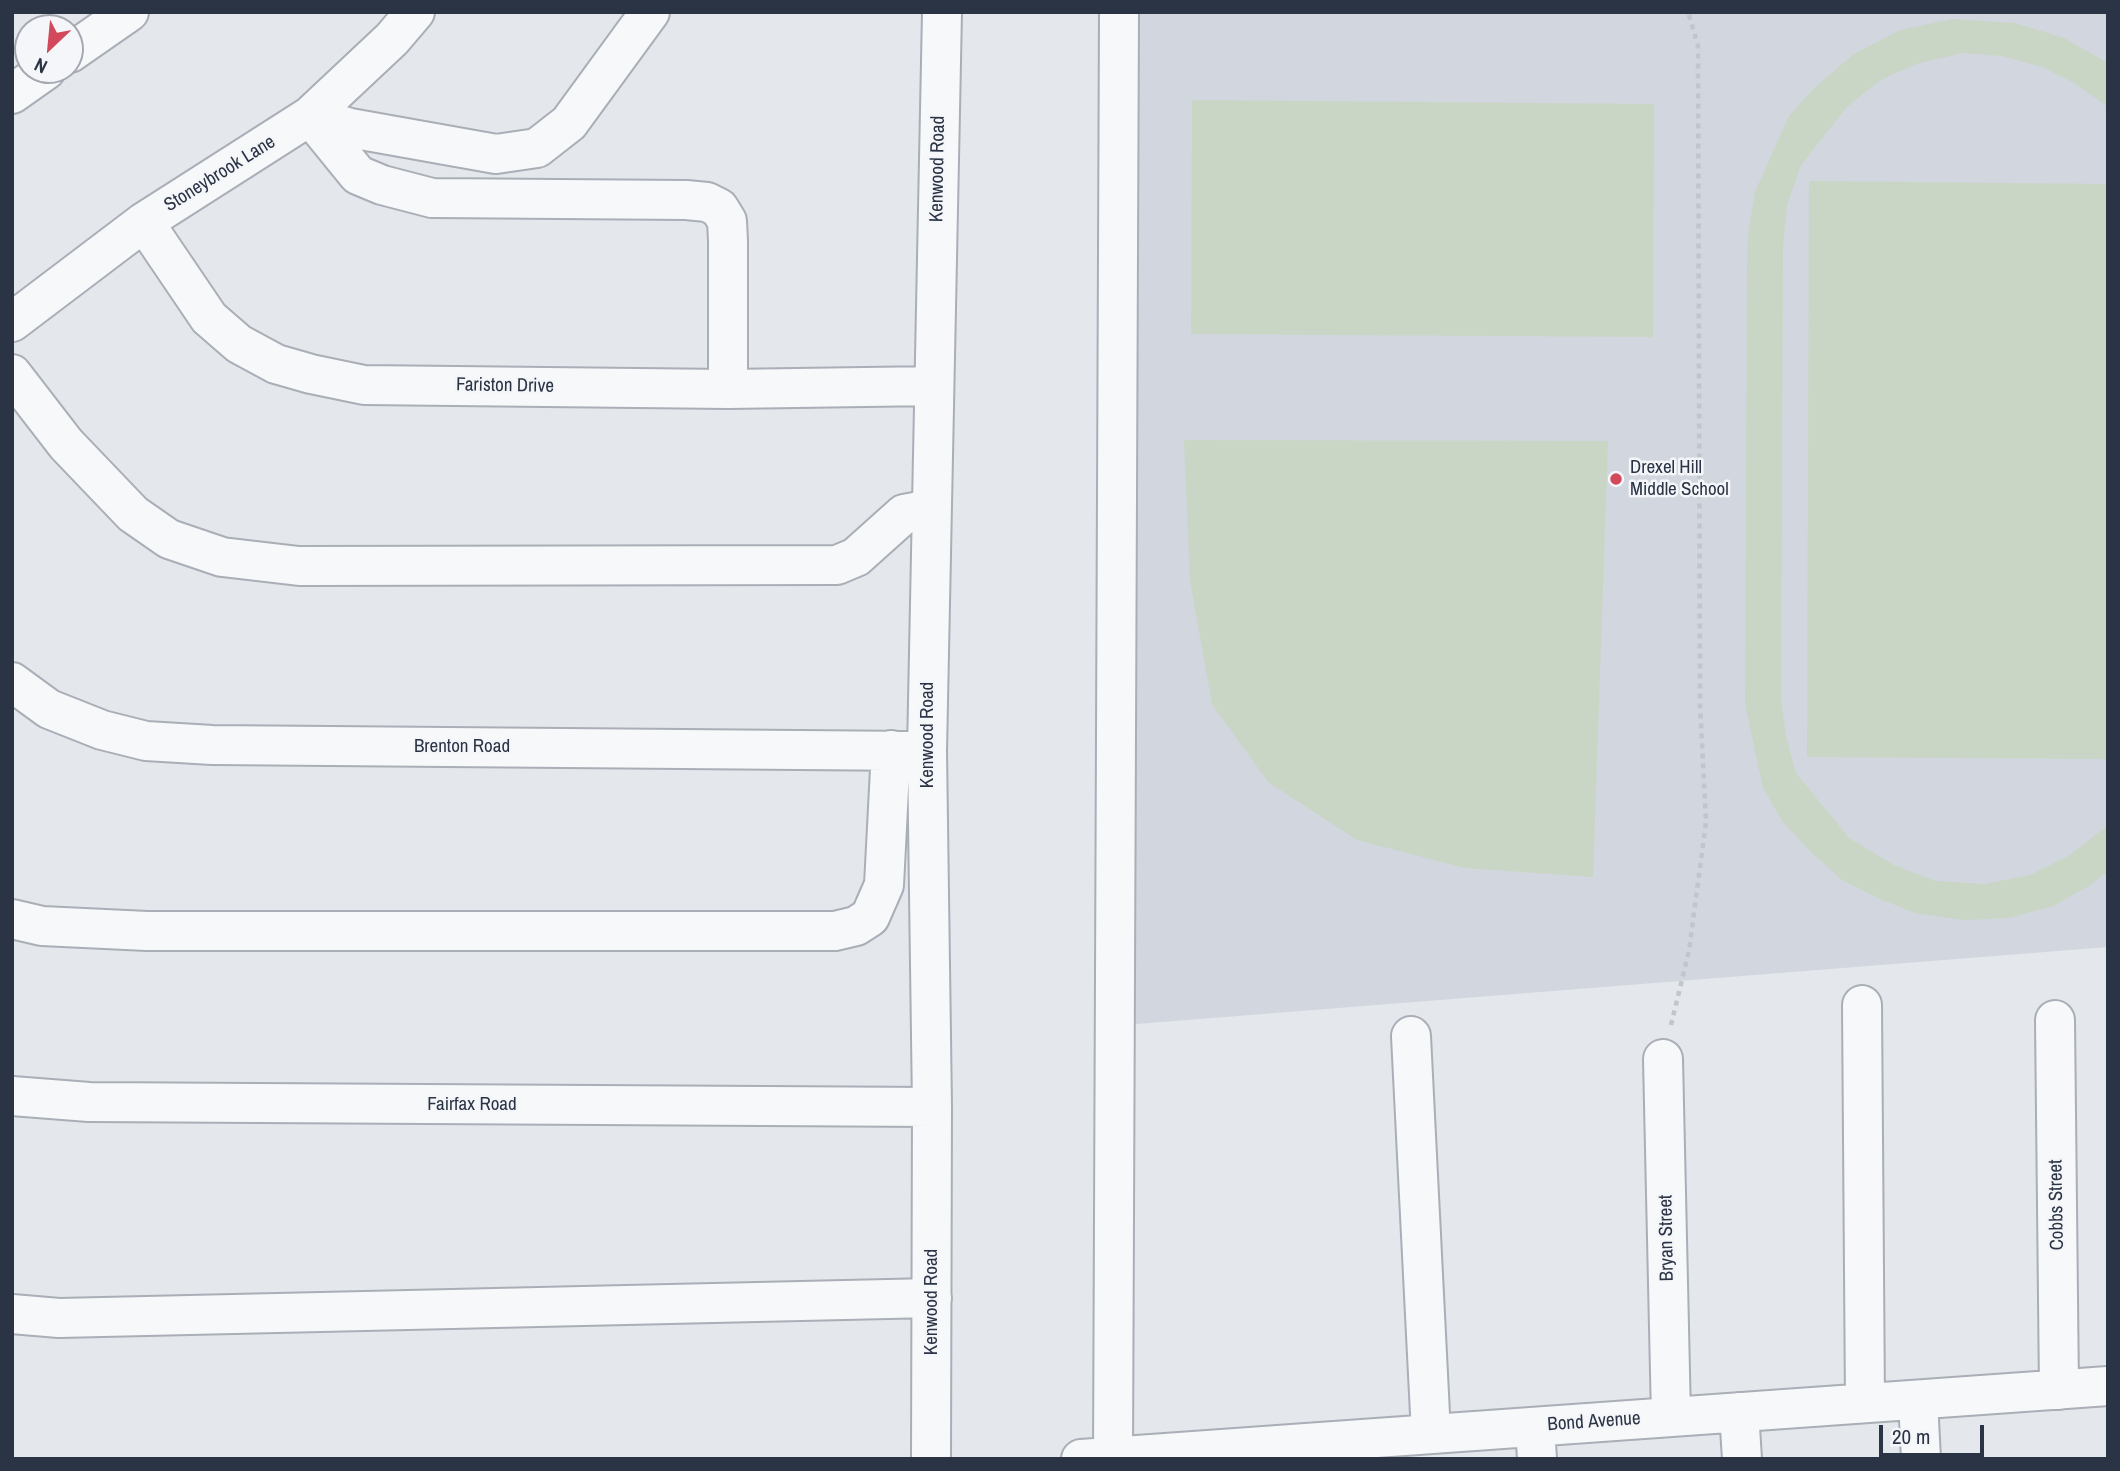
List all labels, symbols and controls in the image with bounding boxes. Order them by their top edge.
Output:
north arrow [14,14,84,84]
text: N [30,52,51,80]
street label: Kenwood Road [926,116,950,222]
street label: Stoneybrook Lane [160,131,280,217]
street label: Fariston Drive [456,374,554,398]
place label: Drexel Hill Middle School [1630,457,1729,501]
marker: Drexel Hill Middle School [1608,471,1624,487]
street label: Kenwood Road [917,682,939,788]
street label: Brenton Road [414,736,510,758]
street label: Fairfax Road [427,1094,517,1116]
street label: Cobbs Street [2045,1159,2069,1251]
street label: Bryan Street [1655,1195,1679,1281]
street label: Kenwood Road [921,1249,943,1355]
street label: Bond Avenue [1547,1407,1641,1437]
scale bar [1882,1412,1987,1456]
text: 20 m [1892,1422,1930,1451]

